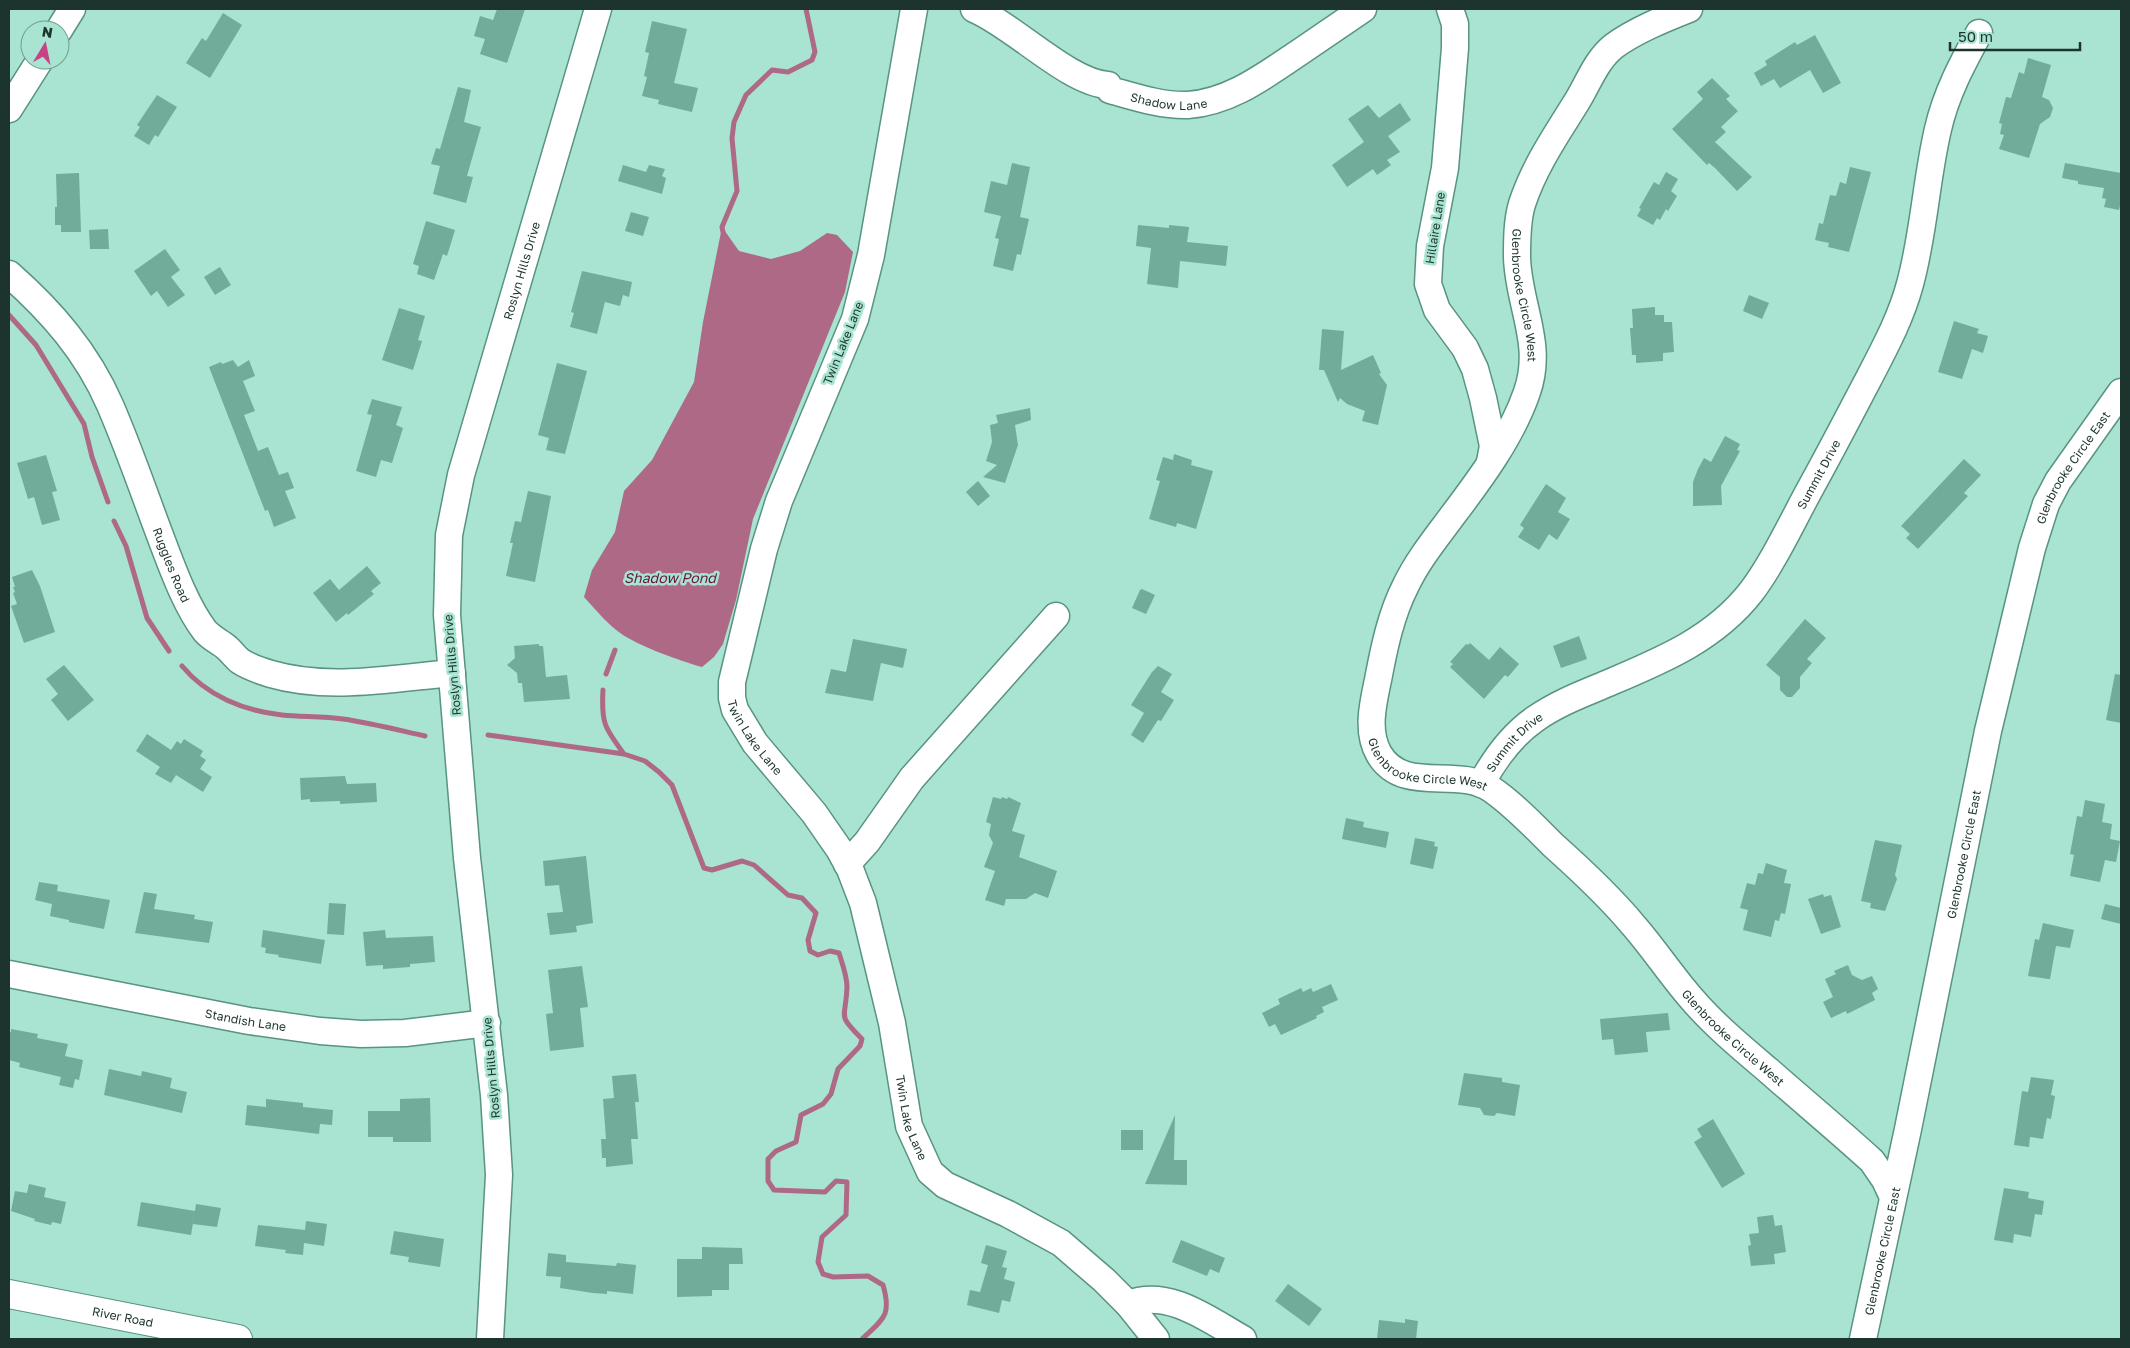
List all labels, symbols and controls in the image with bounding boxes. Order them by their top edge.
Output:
north arrow [20,20,70,70]
scale bar [1950,20,2080,52]
text: N [41,22,54,41]
text: 50 m [1958,27,1993,45]
street label: Shadow Lane [1129,89,1208,113]
street label: Hillaire Lane [1422,191,1448,265]
street label: Roslyn Hills Drive [500,220,543,321]
street label: Glenbrooke Circle West [1509,228,1540,362]
street label: Twin Lake Lane [820,299,866,387]
street label: Glenbrooke Circle East [2033,408,2113,526]
street label: Summit Drive [1793,437,1843,511]
street label: Ruggles Road [150,525,194,605]
water label: Shadow Pond [624,569,717,586]
street label: Roslyn Hills Drive [440,614,464,716]
street label: Twin Lake Lane [725,698,786,778]
street label: Summit Drive [1482,709,1545,775]
street label: Glenbrooke Circle West [1366,736,1491,793]
street label: Glenbrooke Circle East [1943,788,1984,920]
street label: Glenbrooke Circle West [1679,986,1788,1089]
street label: Standish Lane [204,1005,287,1034]
street label: Roslyn Hills Drive [479,1017,503,1119]
street label: Twin Lake Lane [893,1074,931,1162]
street label: Glenbrooke Circle East [1861,1185,1903,1317]
street label: River Road [91,1303,155,1330]

